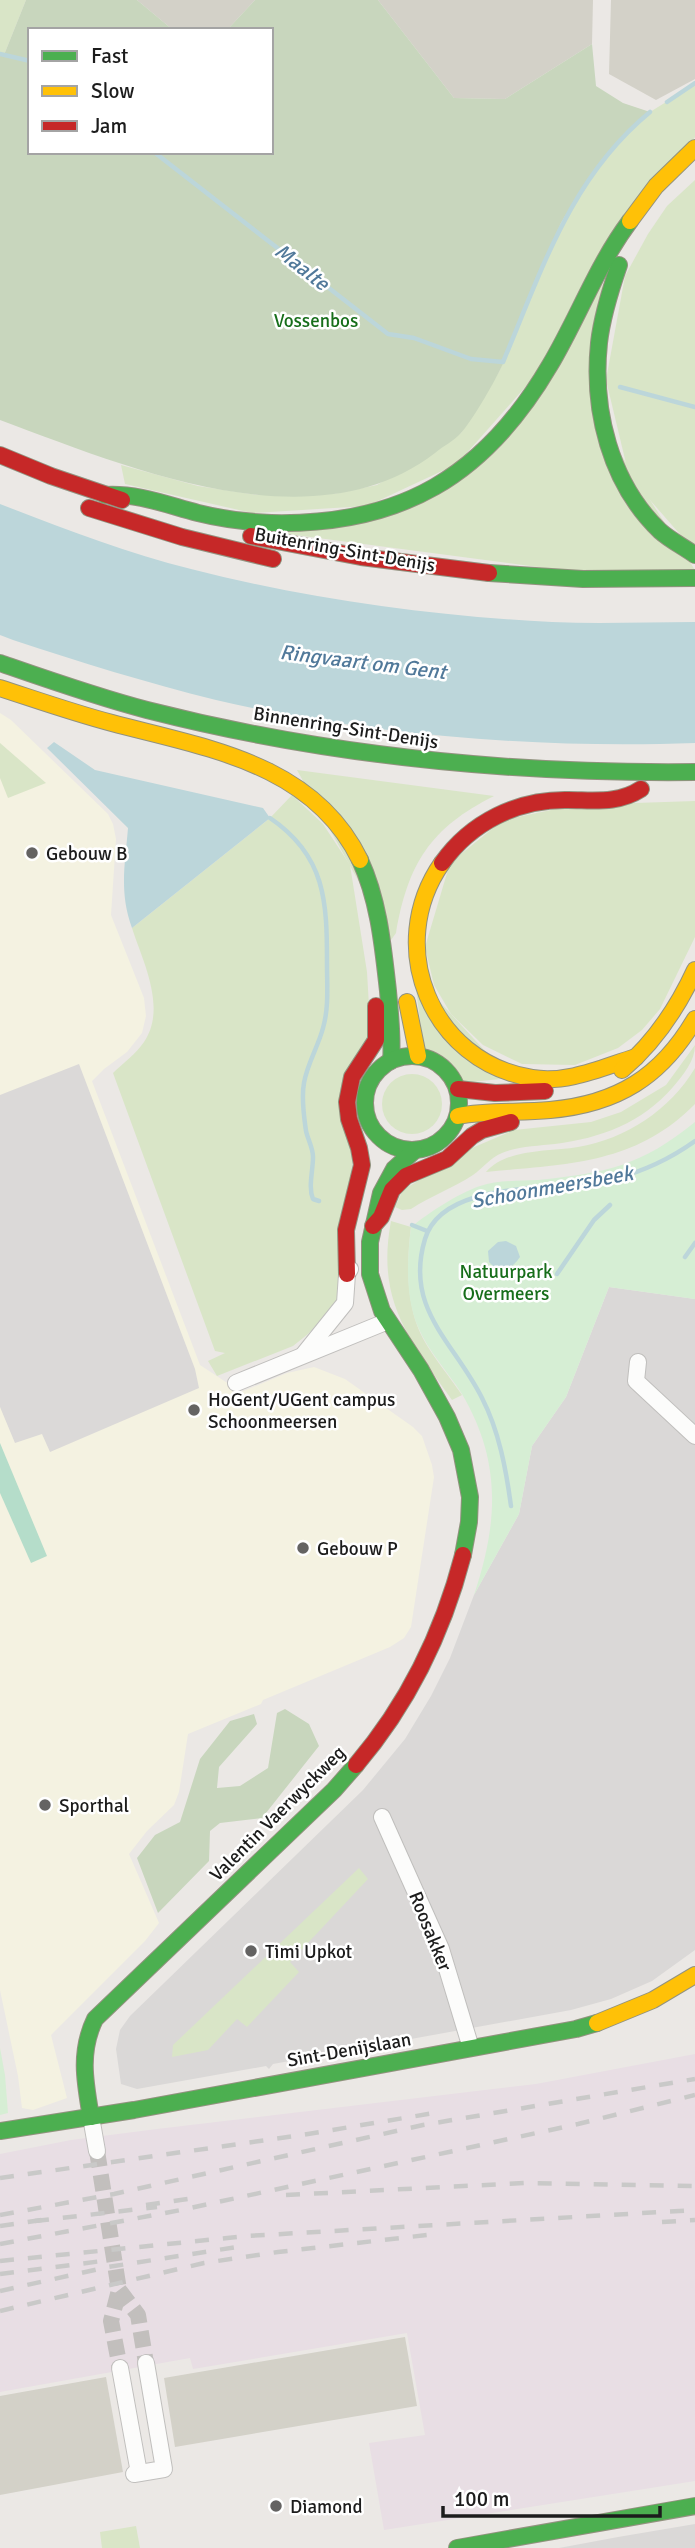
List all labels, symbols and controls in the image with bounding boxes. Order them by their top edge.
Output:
legend [28,28,273,154]
text: Fast [91,43,128,69]
text: Slow [91,78,135,104]
text: Jam [91,113,127,139]
water label: Maalte [270,238,335,297]
park label: Vossenbos [274,309,358,333]
street label: Buitenring-Sint-Denijs [253,522,437,578]
water label: Ringvaart om Gent [279,639,450,685]
street label: Binnenring-Sint-Denijs [252,702,440,754]
place label: Gebouw B [46,842,127,866]
marker: Gebouw B [24,845,40,861]
water label: Schoonmeersbeek [469,1160,637,1214]
park label: Natuurpark Overmeers [460,1260,553,1306]
place label: HoGent/UGent campus Schoonmeersen [208,1388,395,1434]
marker: HoGent/UGent campus Schoonmeersen [186,1402,202,1418]
place label: Gebouw P [317,1537,398,1561]
marker: Gebouw P [295,1540,311,1556]
street label: Valentin Vaerwyckweg [205,1741,351,1887]
place label: Sporthal [59,1794,129,1818]
marker: Sporthal [37,1797,53,1813]
street label: Roosakker [403,1888,457,1975]
place label: Timi Upkot [265,1940,353,1964]
marker: Timi Upkot [243,1943,259,1959]
street label: Sint-Denijslaan [285,2027,413,2073]
scale bar [443,2474,660,2518]
text: 100 m [454,2486,509,2512]
place label: Diamond [290,2495,363,2519]
marker: Diamond [268,2498,284,2514]

